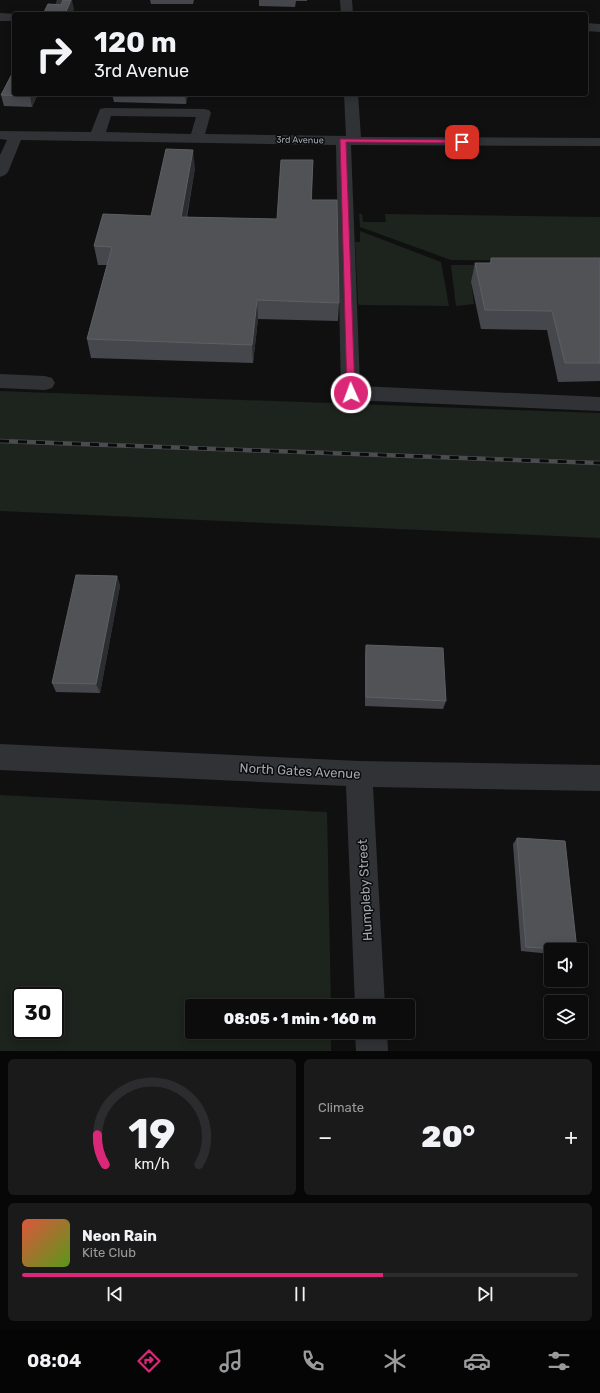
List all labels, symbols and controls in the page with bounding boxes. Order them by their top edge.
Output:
text: 120 m [94,26,177,59]
icon: right [28,28,80,80]
text: 3rd Avenue [94,60,189,82]
pin [445,125,479,159]
icon: arrive [451,131,473,153]
street label: 3rd Avenue [276,135,324,145]
position arrow [330,372,372,414]
street label: North Gates Avenue [239,760,361,782]
street label: Humpleby Street [355,839,375,941]
map controls [544,943,588,1039]
button: sound [544,943,588,987]
speed limit sign: 30 [12,987,64,1039]
button: layers [544,995,588,1039]
text: 08:05 · 1 min · 160 m [224,1010,376,1028]
text: Climate [318,1100,364,1115]
text: 19 [128,1109,176,1158]
text: 20° [421,1119,475,1155]
text: − [318,1124,332,1151]
text: + [564,1124,578,1151]
text: km/h [134,1156,170,1173]
text: Neon Rain [82,1227,157,1245]
text: Kite Club [82,1245,136,1260]
icon: previous [104,1283,126,1305]
icon: pause [289,1283,311,1305]
icon: next [474,1283,496,1305]
icon: directions [135,1347,163,1375]
icon: music [217,1347,245,1375]
icon: phone [299,1347,327,1375]
icon: climate [381,1347,409,1375]
icon: car [463,1347,491,1375]
icon: filters [545,1347,573,1375]
text: 08:04 [27,1350,81,1372]

